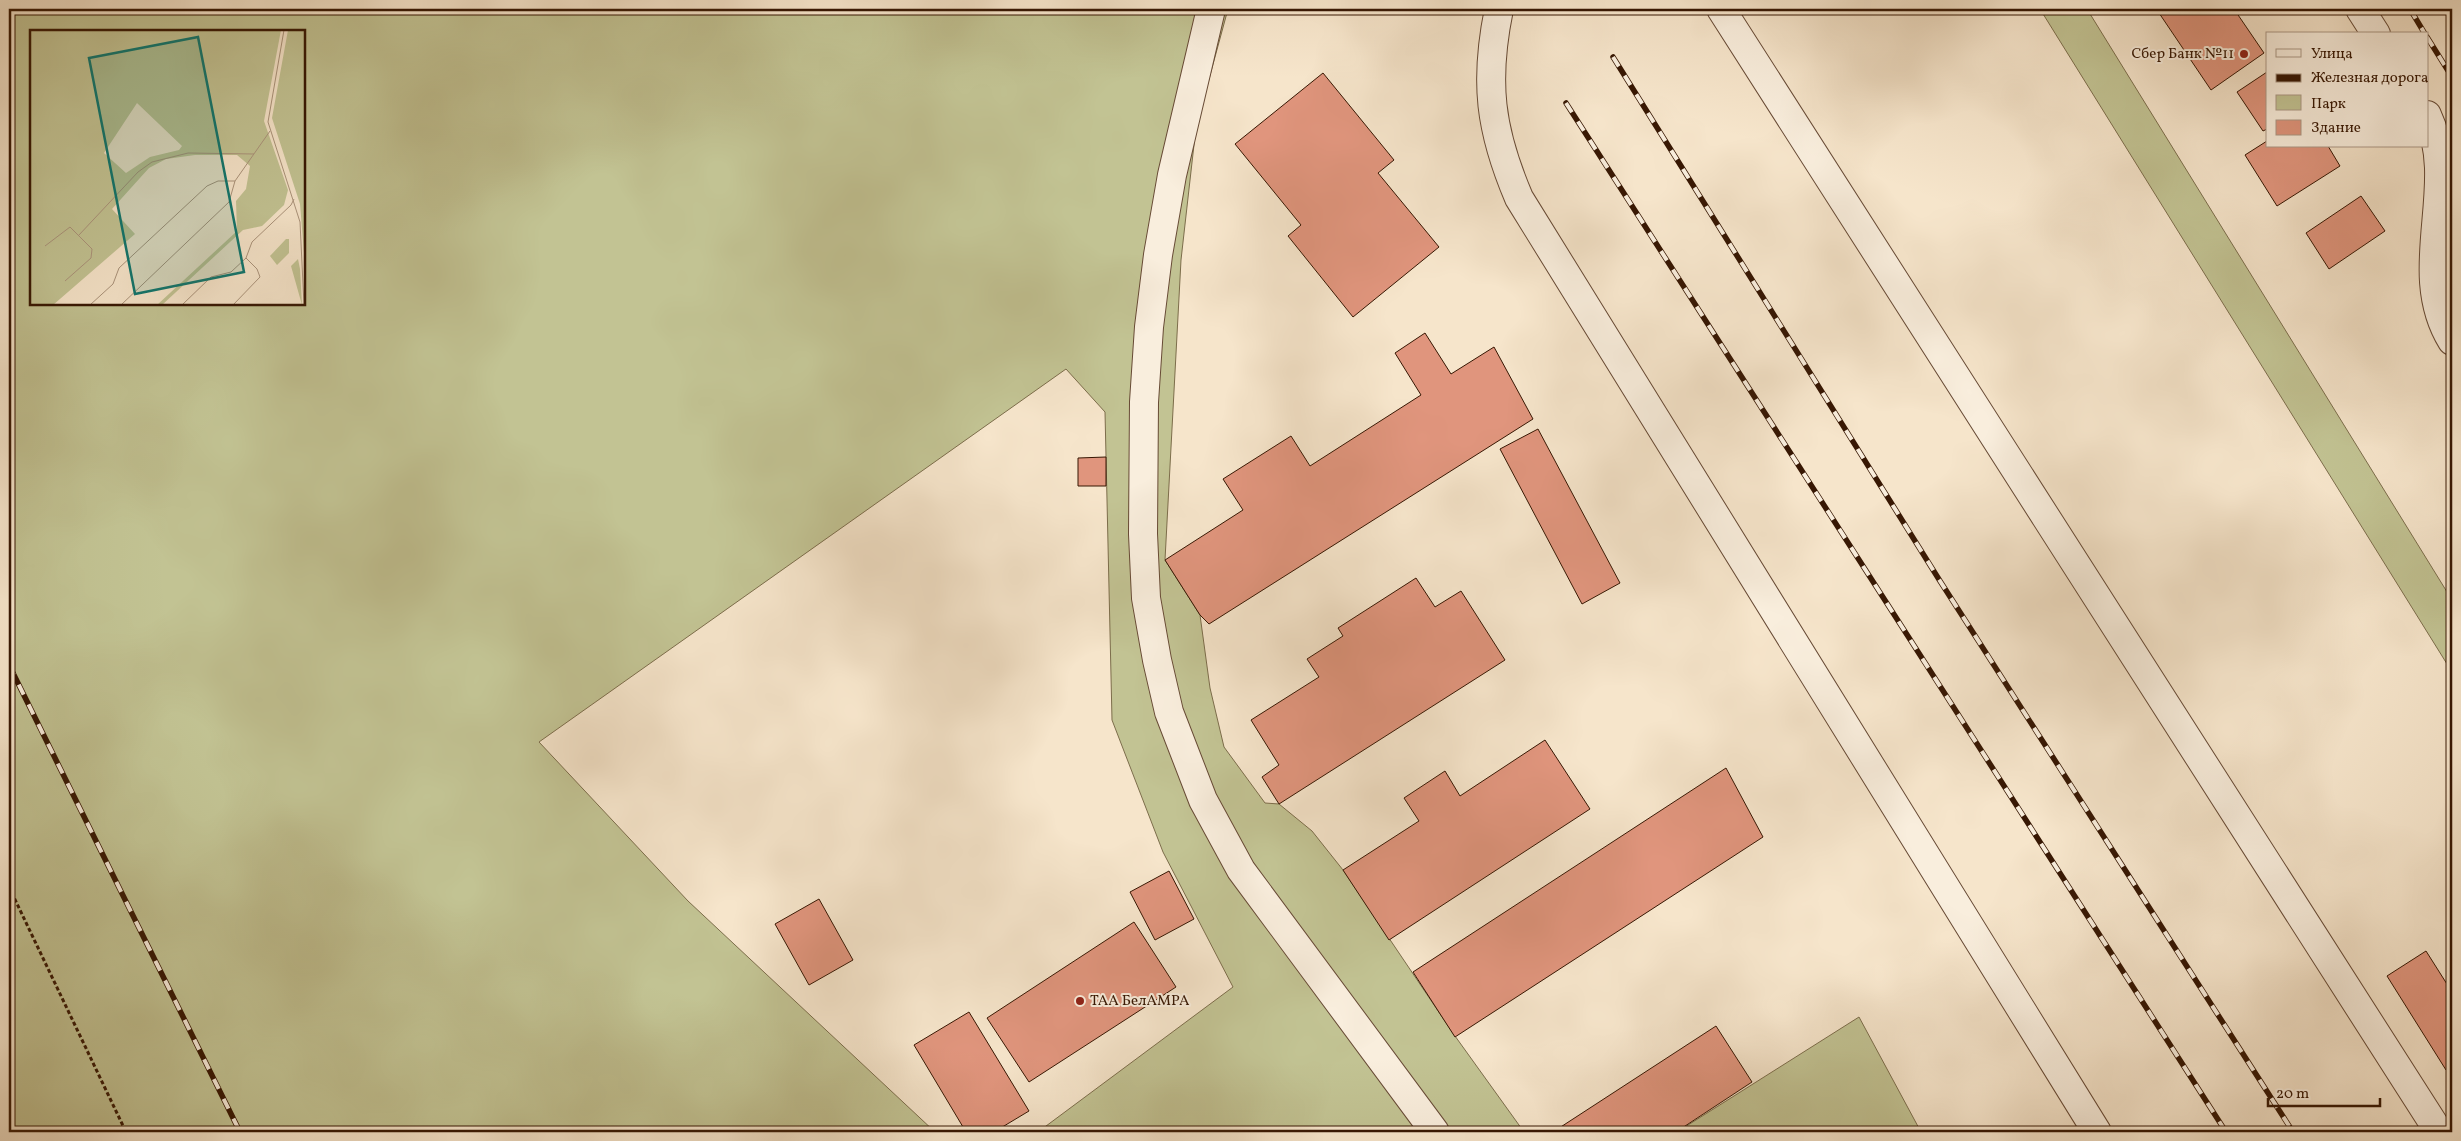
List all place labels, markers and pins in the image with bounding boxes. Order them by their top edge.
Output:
place label: Сбер Банк №11 [2132,44,2234,65]
marker: Сбер Банк №11 [2238,48,2250,60]
place label: ТАА БелАМРА [1090,991,1190,1012]
marker: ТАА БелАМРА [1074,995,1086,1007]

